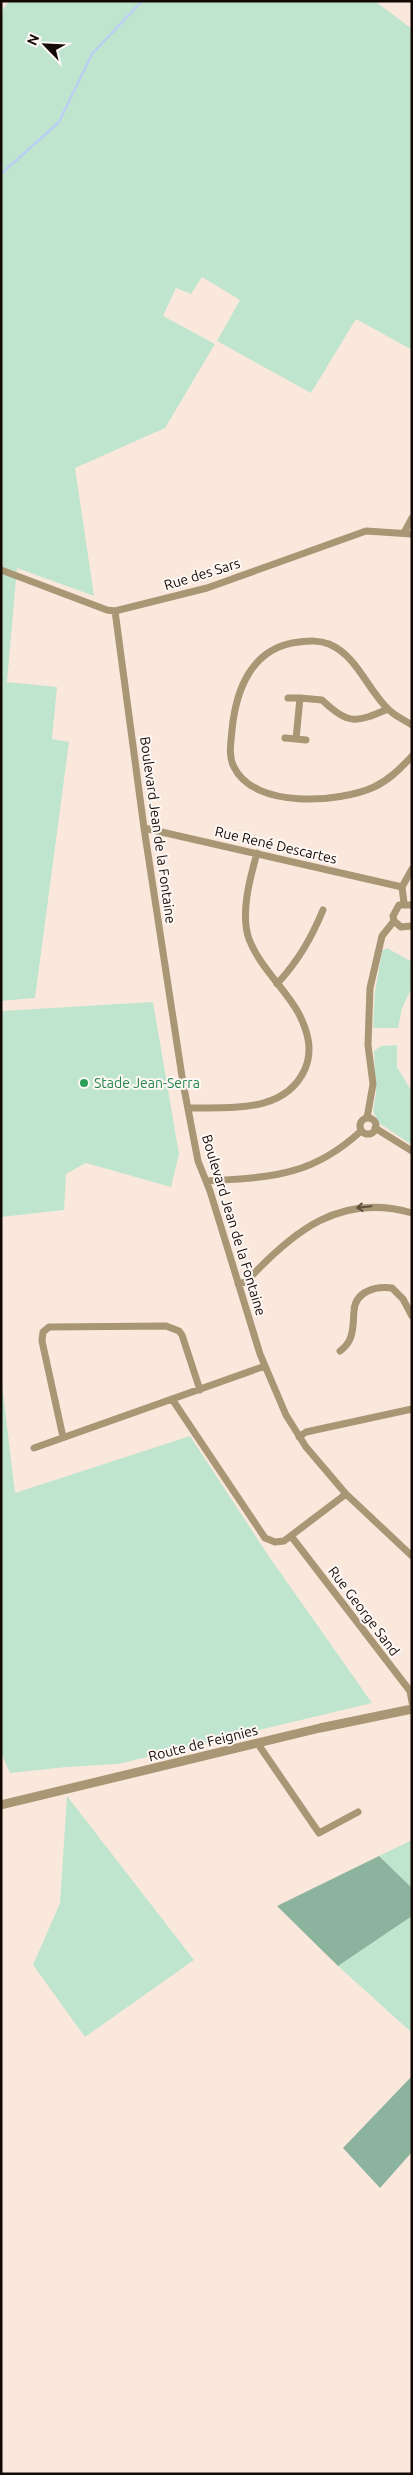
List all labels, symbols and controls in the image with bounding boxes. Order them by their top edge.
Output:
north arrow [20,20,70,70]
text: N [24,32,43,48]
street label: Rue des Sars [162,555,242,593]
street label: Boulevard Jean de la Fontaine [137,735,179,925]
street label: Rue René Descartes [213,823,339,867]
place label: Stade Jean-Serra [94,1075,200,1091]
marker: Stade Jean-Serra [78,1077,90,1089]
street label: Boulevard Jean de la Fontaine [199,1132,269,1318]
one-way arrow [356,1202,372,1212]
street label: Rue George Sand [325,1563,403,1659]
street label: Route de Feignies [147,1722,259,1764]

